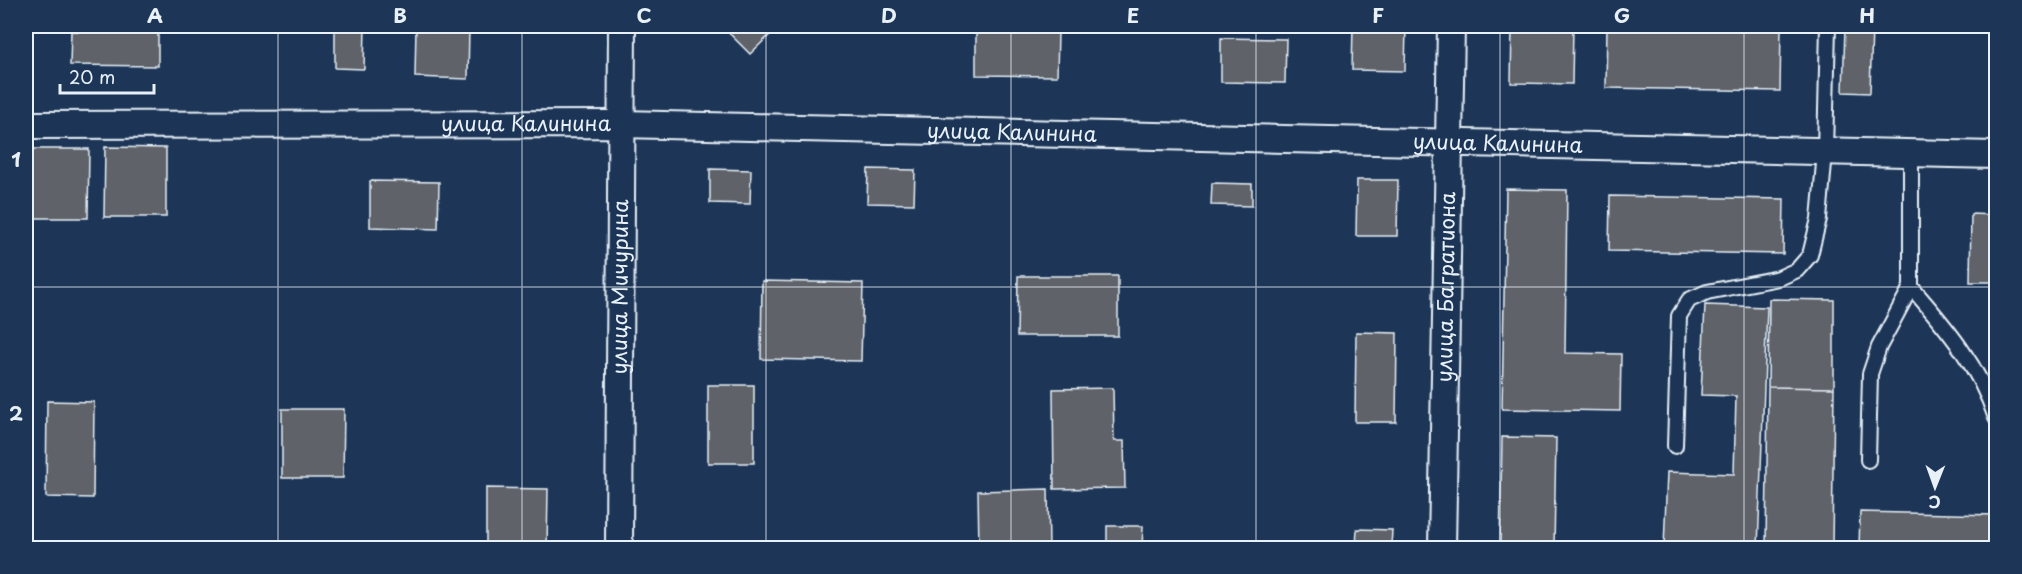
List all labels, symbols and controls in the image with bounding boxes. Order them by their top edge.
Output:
text: A [147,0,163,30]
text: B [393,0,407,30]
text: C [636,0,652,30]
text: D [881,0,897,30]
text: E [1127,0,1139,30]
text: F [1372,0,1384,30]
text: G [1614,0,1630,30]
text: H [1859,0,1875,30]
scale bar [60,57,154,95]
text: 20 m [69,63,115,90]
street label: улица Калинина [441,106,612,138]
street label: улица Калинина [927,113,1098,149]
street label: улица Калинина [1413,124,1584,160]
text: 1 [11,144,21,174]
street label: улица Багратиона [1427,191,1462,383]
street label: улица Мичурина [602,199,635,375]
text: 2 [9,398,23,428]
north arrow [1905,457,1965,517]
text: С [1928,491,1941,515]

